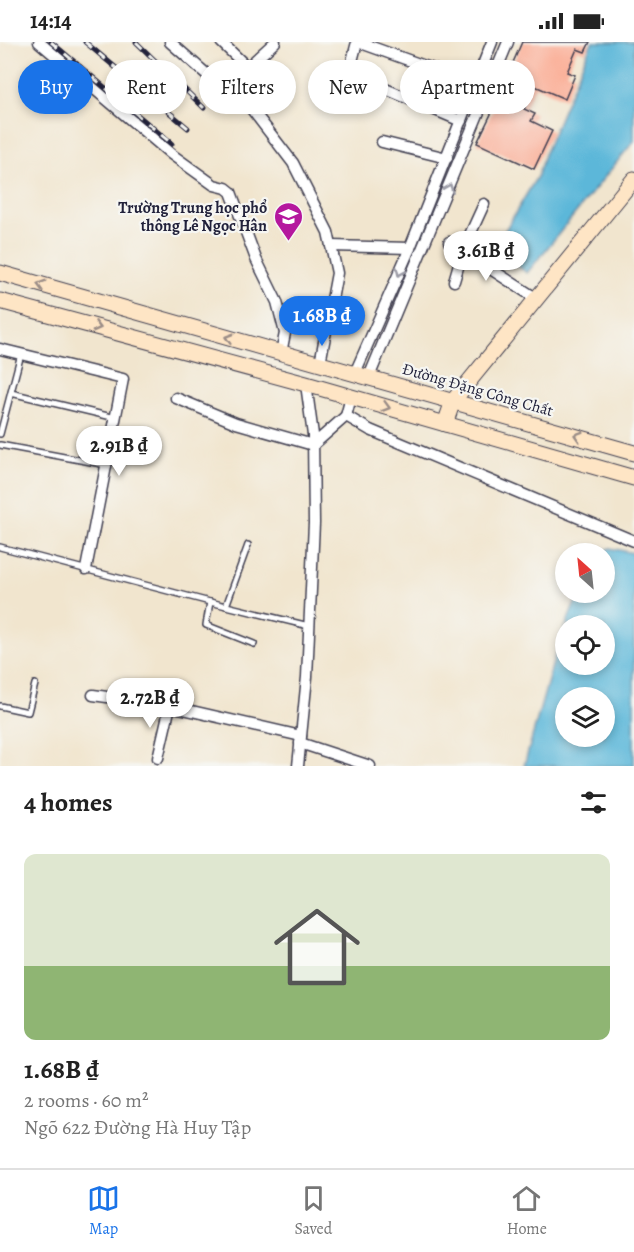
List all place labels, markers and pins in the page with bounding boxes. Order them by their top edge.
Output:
place label: Trường Trung học phổ thông Lê Ngọc Hân [118,197,267,237]
school or university icon: Trường Trung học phổ thông Lê Ngọc Hân [272,200,304,242]
pin: 3.61B ₫ [431,231,541,282]
pin: 1.68B ₫ [267,296,377,347]
pin: 2.91B ₫ [64,426,174,477]
pin: 2.72B ₫ [95,678,205,729]

